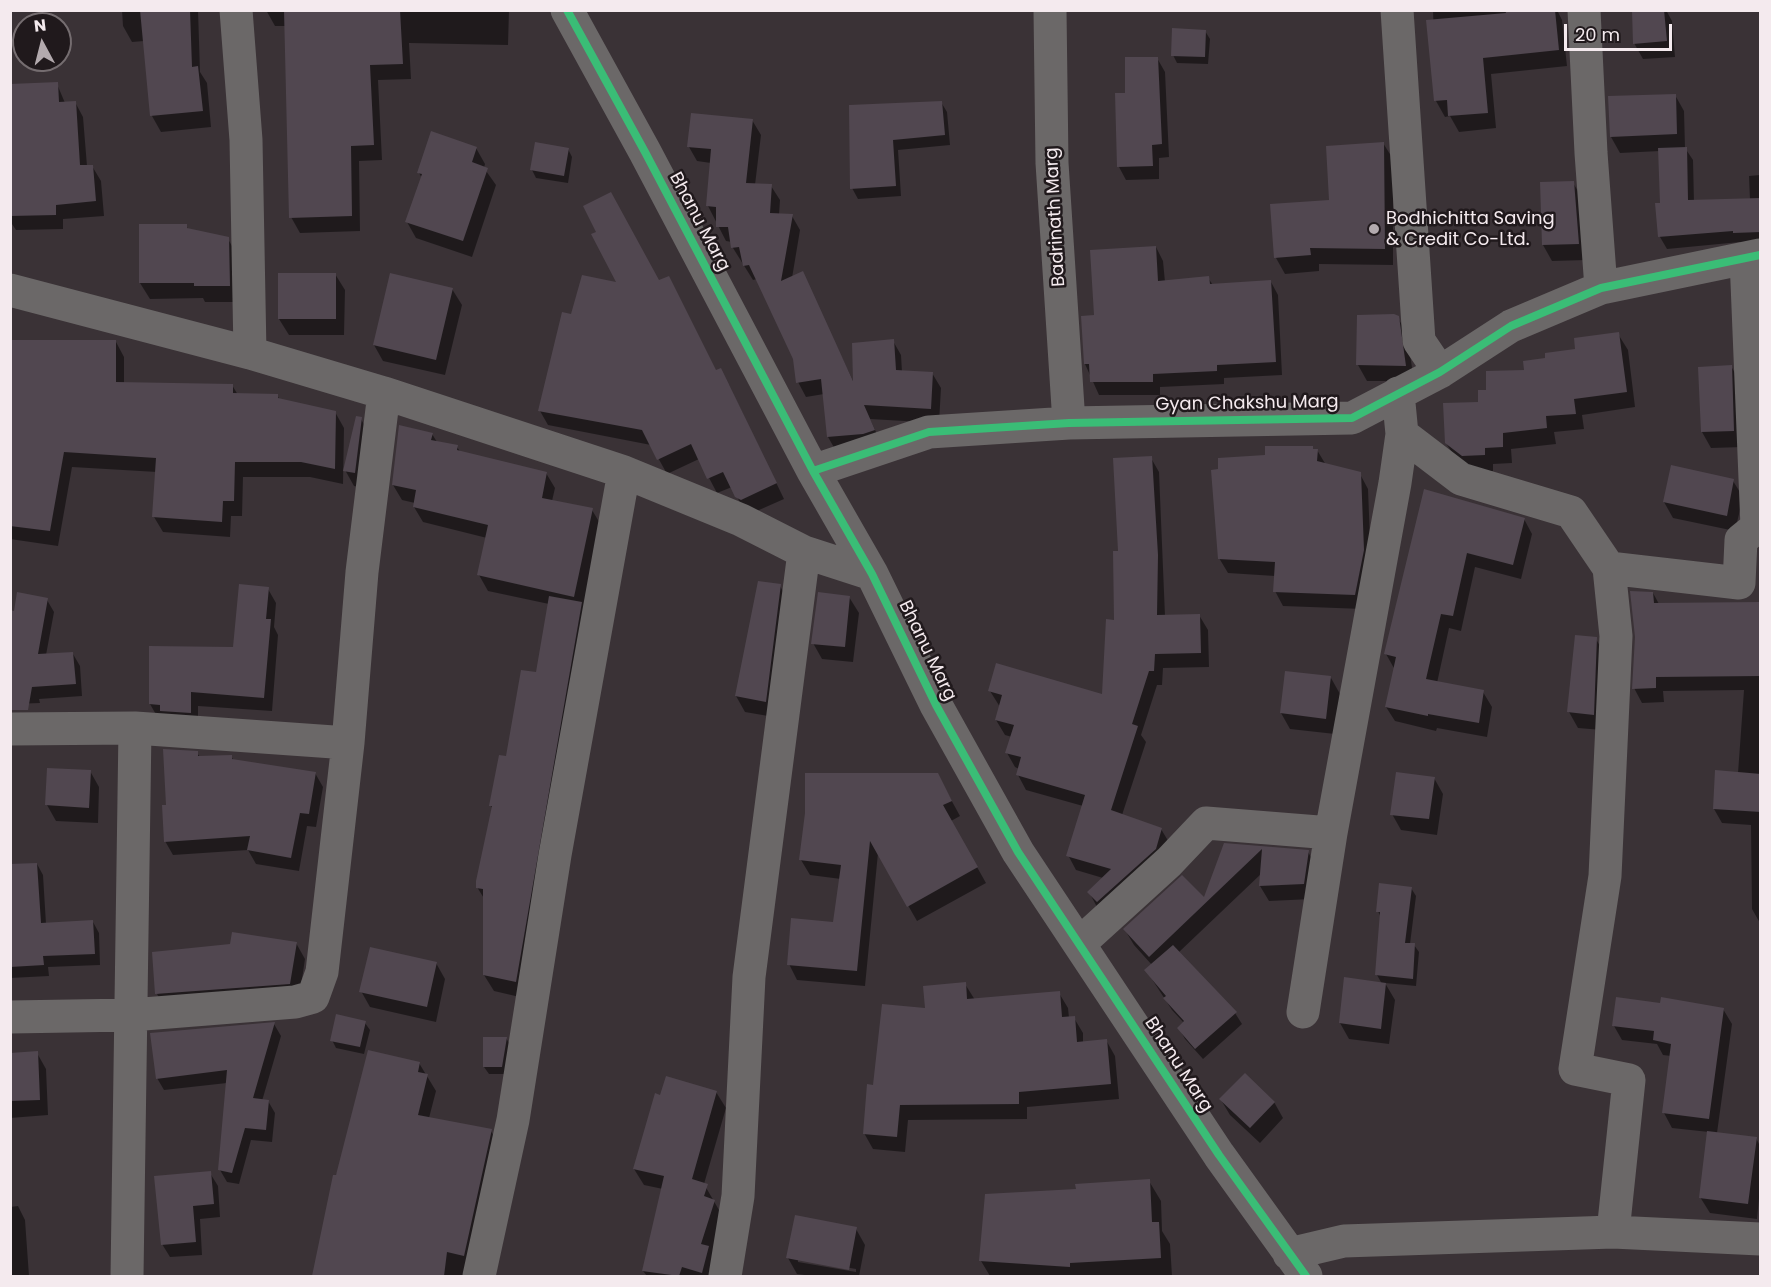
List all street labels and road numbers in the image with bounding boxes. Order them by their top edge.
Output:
street label: Badrinath Marg [1042,147,1070,287]
street label: Bhanu Marg [664,169,734,275]
street label: Gyan Chakshu Marg [1155,392,1339,416]
street label: Bhanu Marg [893,597,961,705]
street label: Bhanu Marg [1139,1013,1217,1117]

